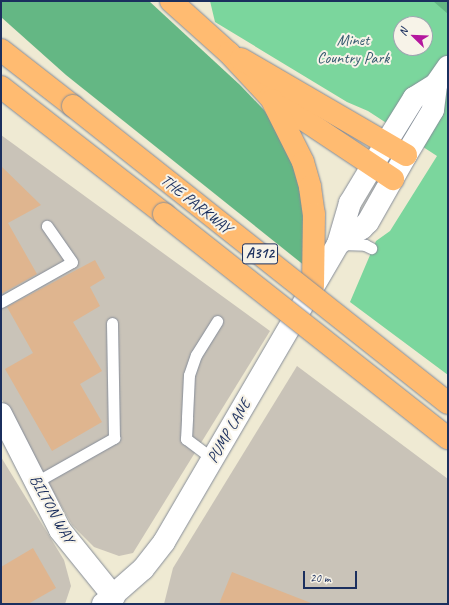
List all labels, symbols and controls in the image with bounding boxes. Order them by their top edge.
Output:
north arrow [393,16,433,56]
text: N [395,26,411,38]
park label: Minet Country Park [317,30,389,68]
street label: THE PARKWAY [156,170,236,238]
road number: A312 [242,241,278,267]
street label: PUMP LANE [203,396,255,466]
street label: BILTON WAY [25,471,79,547]
scale bar [305,563,359,589]
text: 20 m [310,570,330,586]

